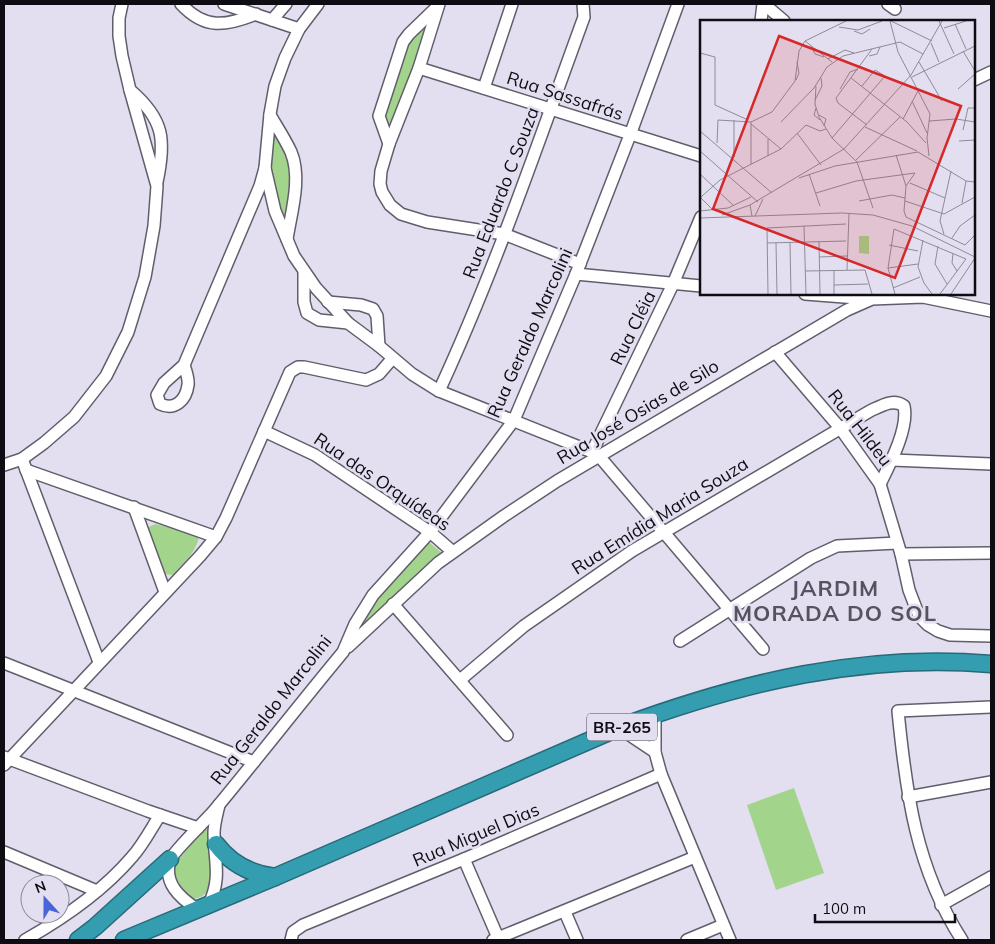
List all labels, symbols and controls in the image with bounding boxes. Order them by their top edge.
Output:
inset map [700,20,975,295]
street label: Rua Sassafrás [504,66,626,125]
street label: Rua Eduardo C Souza [457,104,544,282]
street label: Rua Geraldo Marcolini [482,244,577,421]
street label: Rua Cléia [605,287,660,369]
street label: Rua José Osias de Silo [553,354,723,469]
street label: Rua Hildeu [823,384,898,471]
street label: Rua das Orquídeas [310,427,455,536]
street label: Rua Emídia Maria Souza [567,452,752,579]
district label: JARDIM MORADA DO SOL [733,574,937,627]
street label: Rua Geraldo Marcolini [205,630,336,789]
road number: BR-265 [587,714,657,740]
street label: Rua Miguel Dias [409,797,543,872]
north arrow [20,874,70,924]
text: N [32,877,49,897]
scale bar [815,892,955,924]
text: 100 m [822,899,866,918]

